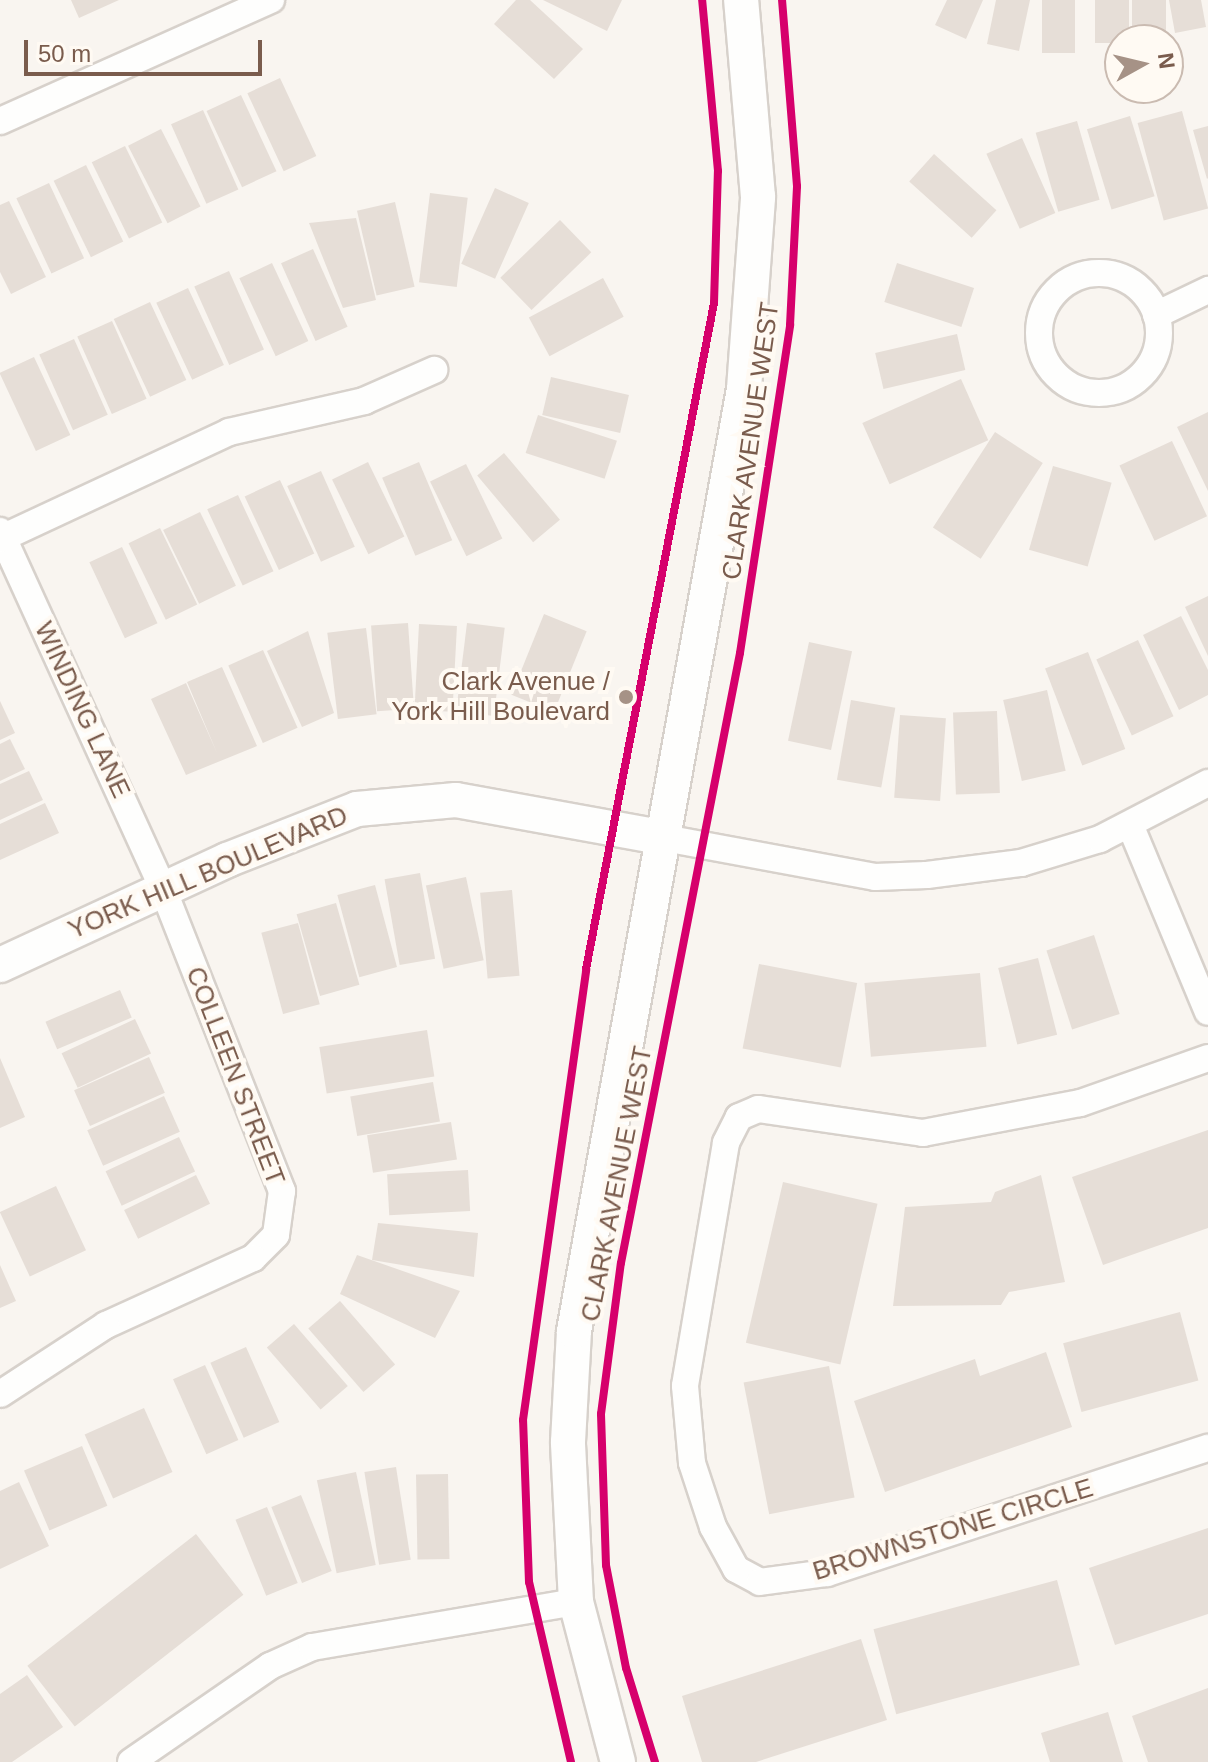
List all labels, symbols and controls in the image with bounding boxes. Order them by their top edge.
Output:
scale bar [28,24,266,74]
north arrow [1104,24,1184,104]
text: 50 m [38,40,91,67]
text: N [1153,51,1180,70]
street label: CLARK AVENUE WEST [716,300,786,582]
street label: WINDING LANE [28,617,136,803]
place label: Clark Avenue / York Hill Boulevard [391,666,610,728]
marker: Clark Avenue / York Hill Boulevard [617,688,635,706]
street label: YORK HILL BOULEVARD [63,800,353,946]
street label: COLLEEN STREET [179,963,291,1189]
street label: CLARK AVENUE WEST [575,1043,659,1325]
street label: BROWNSTONE CIRCLE [809,1472,1097,1588]

